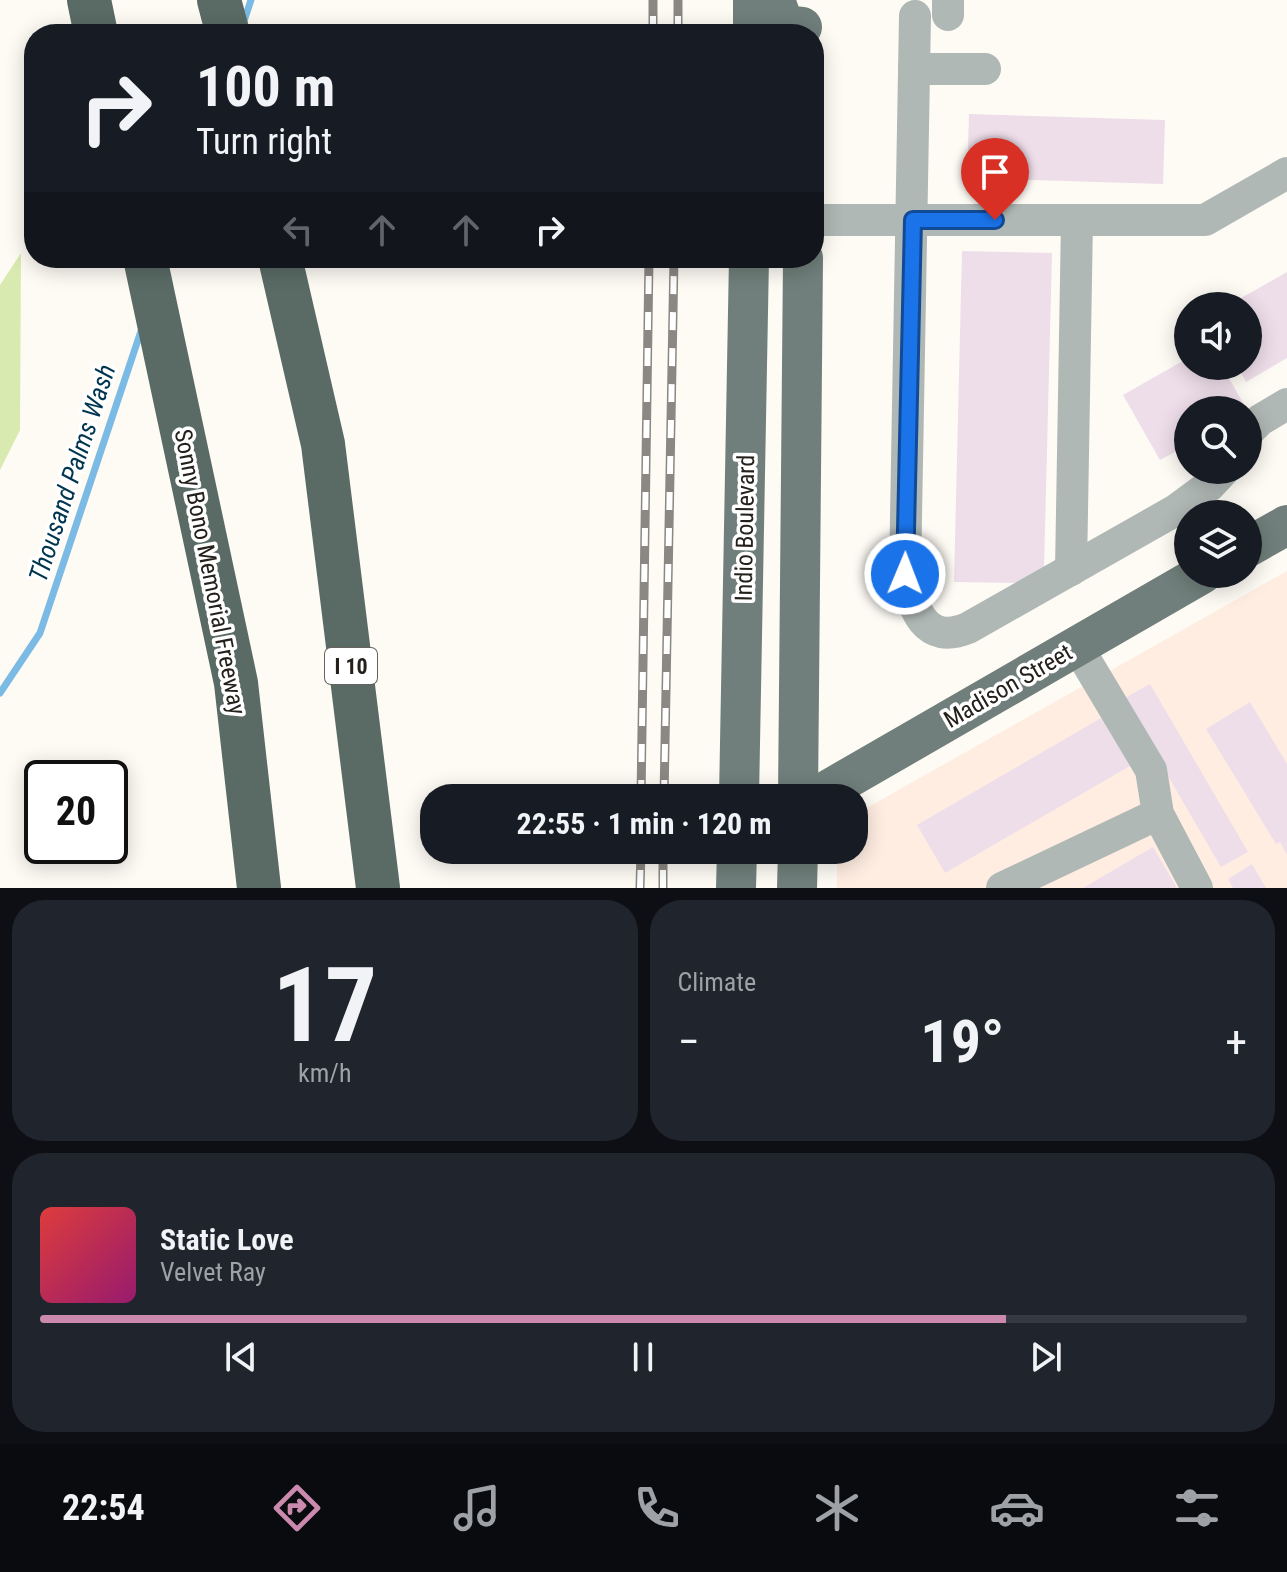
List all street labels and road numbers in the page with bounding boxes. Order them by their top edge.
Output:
street label: Sonny Bono Memorial Freeway [169,427,251,717]
street label: Indio Boulevard [730,455,760,601]
street label: Madison Street [939,638,1077,734]
road number: I 10 [325,648,377,684]

